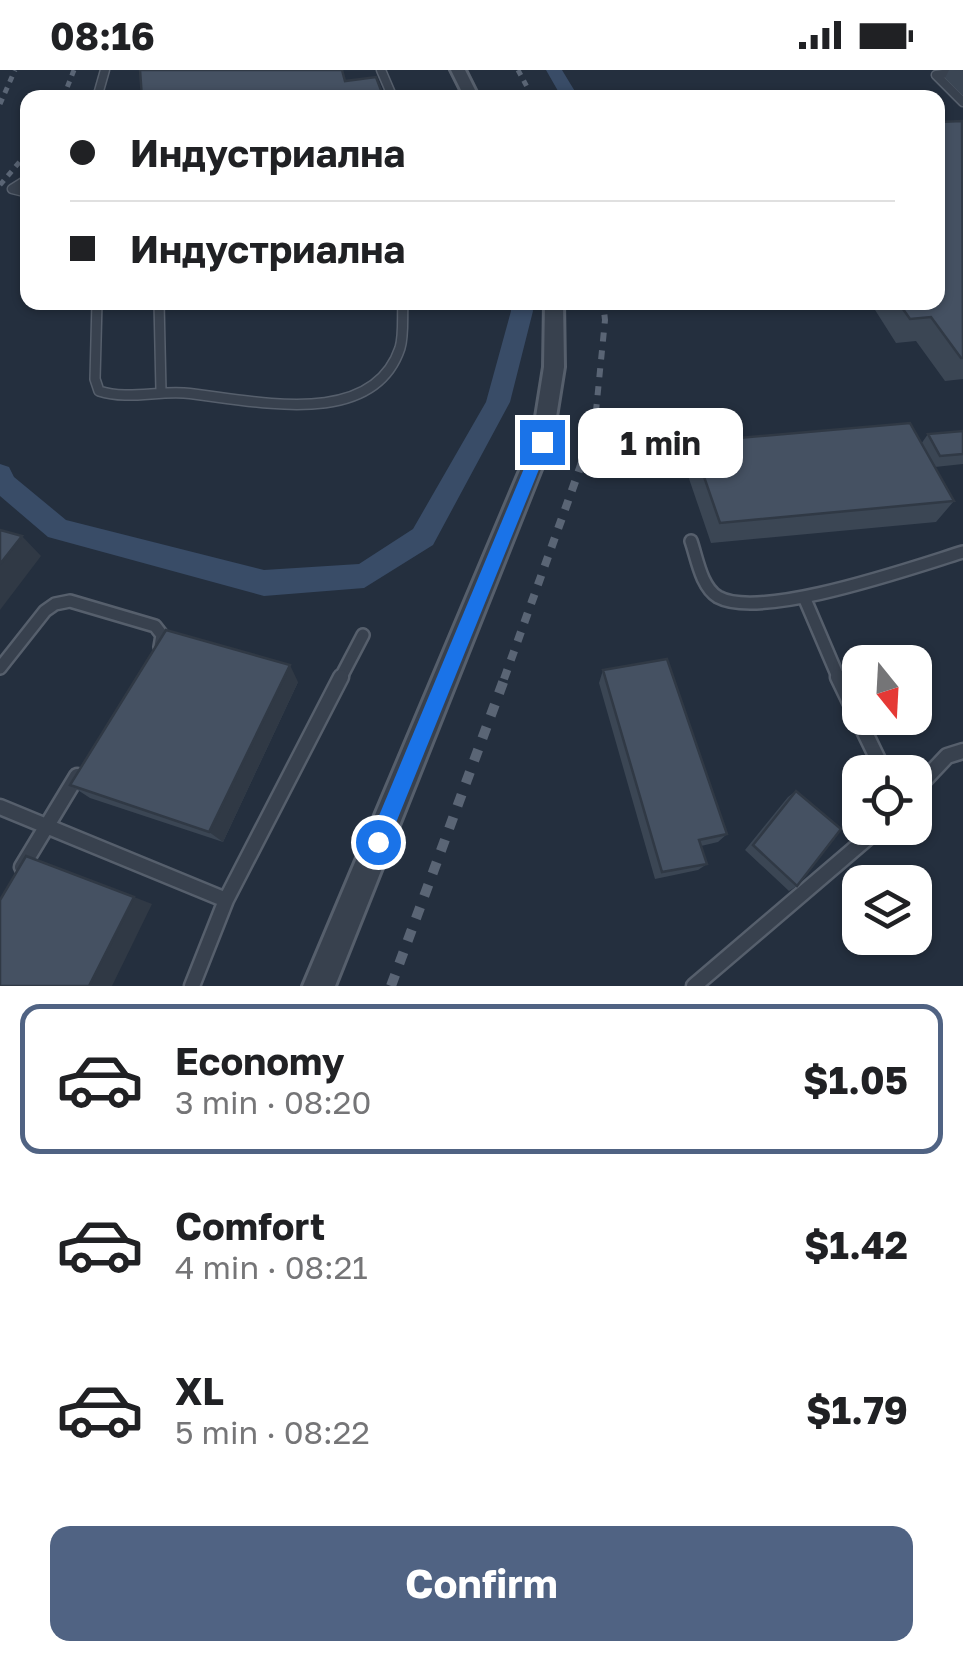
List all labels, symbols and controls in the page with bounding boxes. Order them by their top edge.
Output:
text: 08:16 [50,13,155,58]
text: Индустриална [130,130,405,175]
text: Индустриална [130,226,405,271]
callout: 1 min [577,407,742,477]
route end [520,420,565,465]
text: 1 min [620,424,701,462]
north arrow [842,645,932,735]
map controls [842,645,932,955]
button: locate [842,755,932,845]
route start [356,820,401,865]
button: layers [842,865,932,955]
icon: car [55,1034,145,1124]
text: Economy [175,1038,344,1083]
text: $1.05 [803,1057,908,1102]
text: 3 min · 08:20 [175,1083,371,1121]
icon: car [55,1199,145,1289]
text: Comfort [175,1203,325,1248]
text: $1.42 [804,1222,908,1267]
text: 4 min · 08:21 [175,1248,368,1286]
icon: car [55,1364,145,1454]
text: XL [175,1368,224,1413]
text: $1.79 [806,1387,908,1432]
text: 5 min · 08:22 [175,1413,370,1451]
button: Confirm [50,1526,913,1641]

